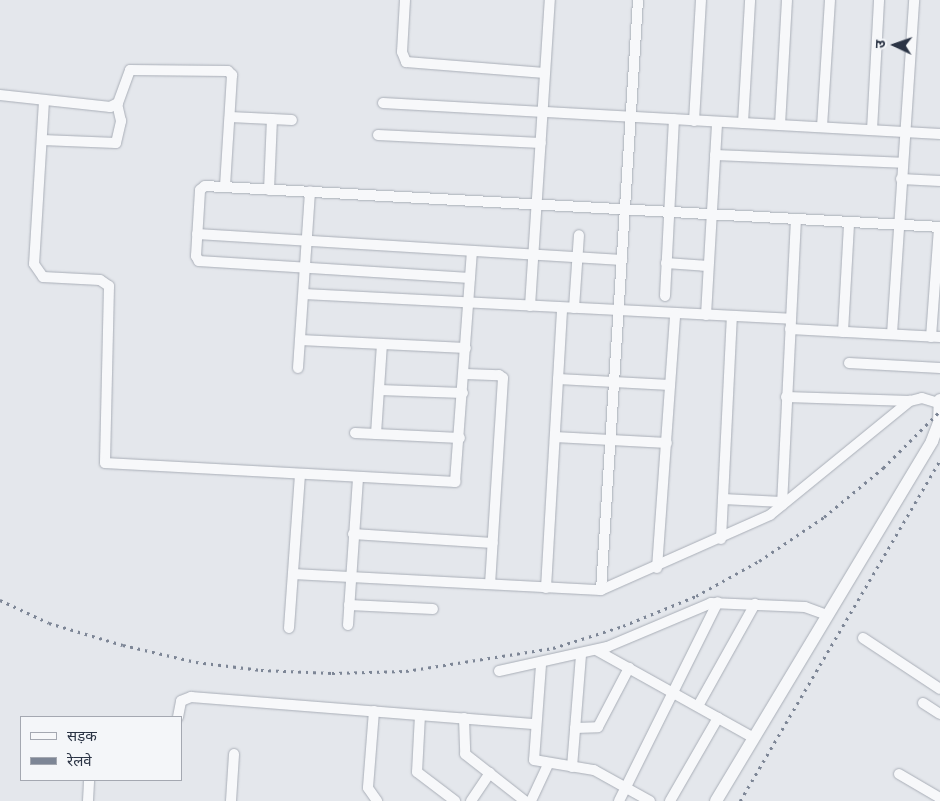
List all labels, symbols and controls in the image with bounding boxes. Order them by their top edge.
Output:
north arrow [870,20,920,70]
text: उ [870,40,889,49]
legend [20,716,182,781]
text: सड़क [67,725,97,746]
text: रेलवे [67,750,92,771]

